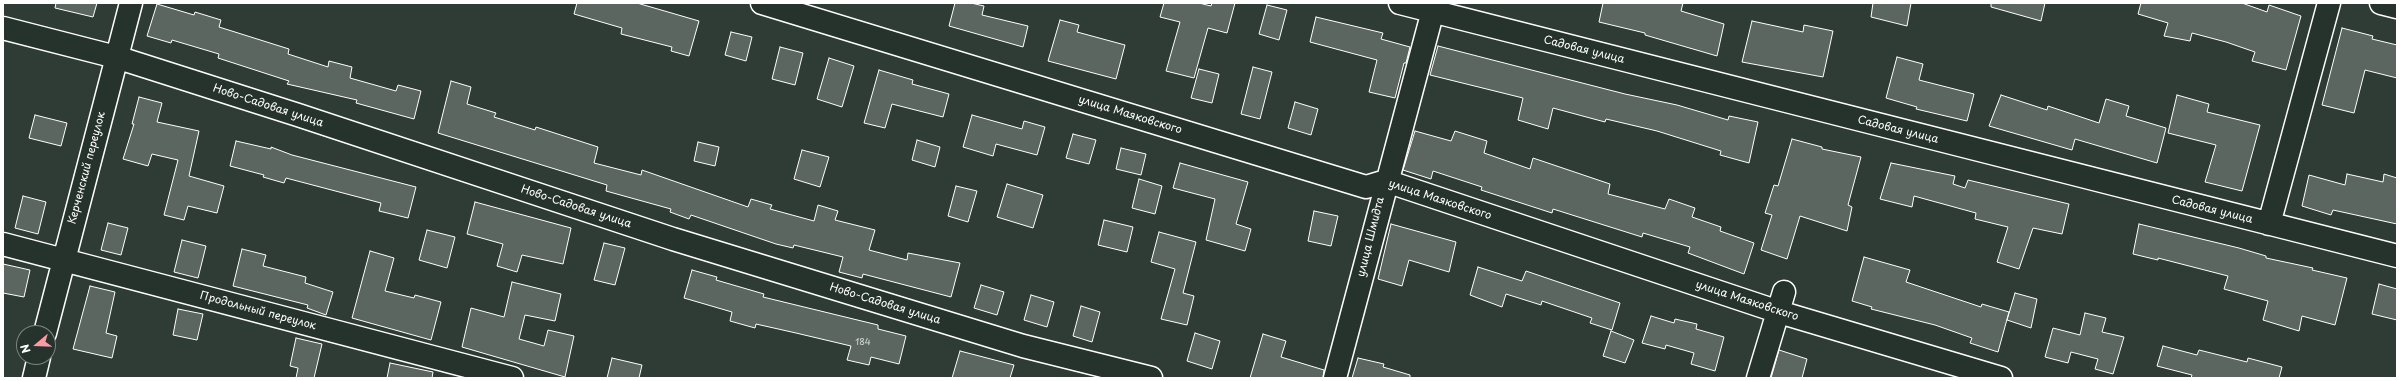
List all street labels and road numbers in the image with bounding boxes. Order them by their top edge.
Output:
street label: Садовая улица [1542,34,1626,66]
street label: Ново-Садовая улица [211,82,325,130]
street label: улица Маяковского [1077,93,1183,137]
street label: Керченский переулок [66,110,108,226]
street label: Садовая улица [1856,114,1940,146]
street label: улица Маяковского [1387,177,1493,223]
street label: Ново-Садовая улица [519,183,633,231]
street label: Садовая улица [2170,194,2254,226]
street label: улица Шмидта [1355,196,1387,278]
street label: улица Маяковского [1694,278,1800,324]
street label: Ново-Садовая улица [828,281,942,327]
street label: Продольный переулок [198,289,318,333]

